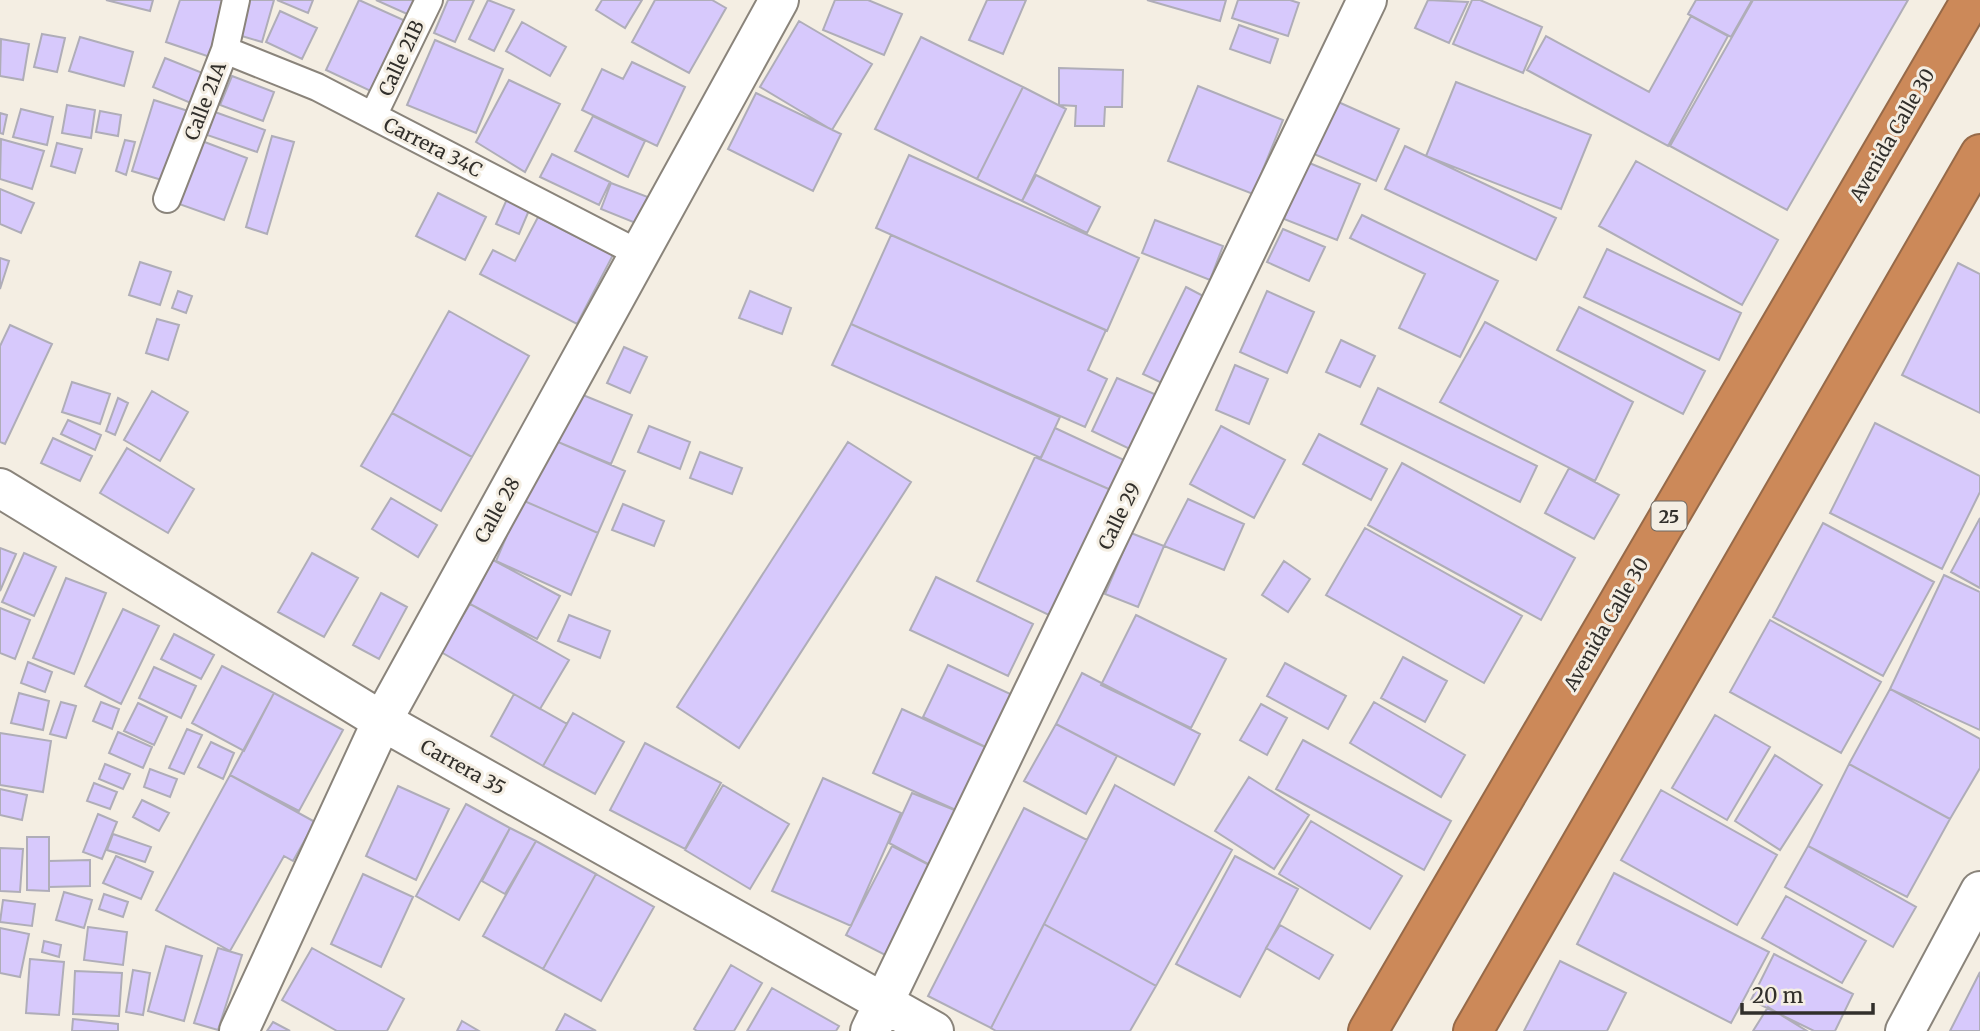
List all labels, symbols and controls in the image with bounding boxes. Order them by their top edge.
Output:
street label: Calle 21B [373,16,429,100]
street label: Calle 21A [179,58,231,144]
street label: Avenida Calle 30 [1844,64,1940,207]
street label: Carrera 34C [380,112,486,182]
street label: Calle 28 [469,473,525,547]
street label: Calle 29 [1093,479,1145,553]
road number: 25 [1652,502,1686,530]
street label: Avenida Calle 30 [1558,553,1654,696]
street label: Carrera 35 [416,734,510,800]
scale bar [1742,972,1873,1016]
text: 20 m [1752,982,1804,1009]

